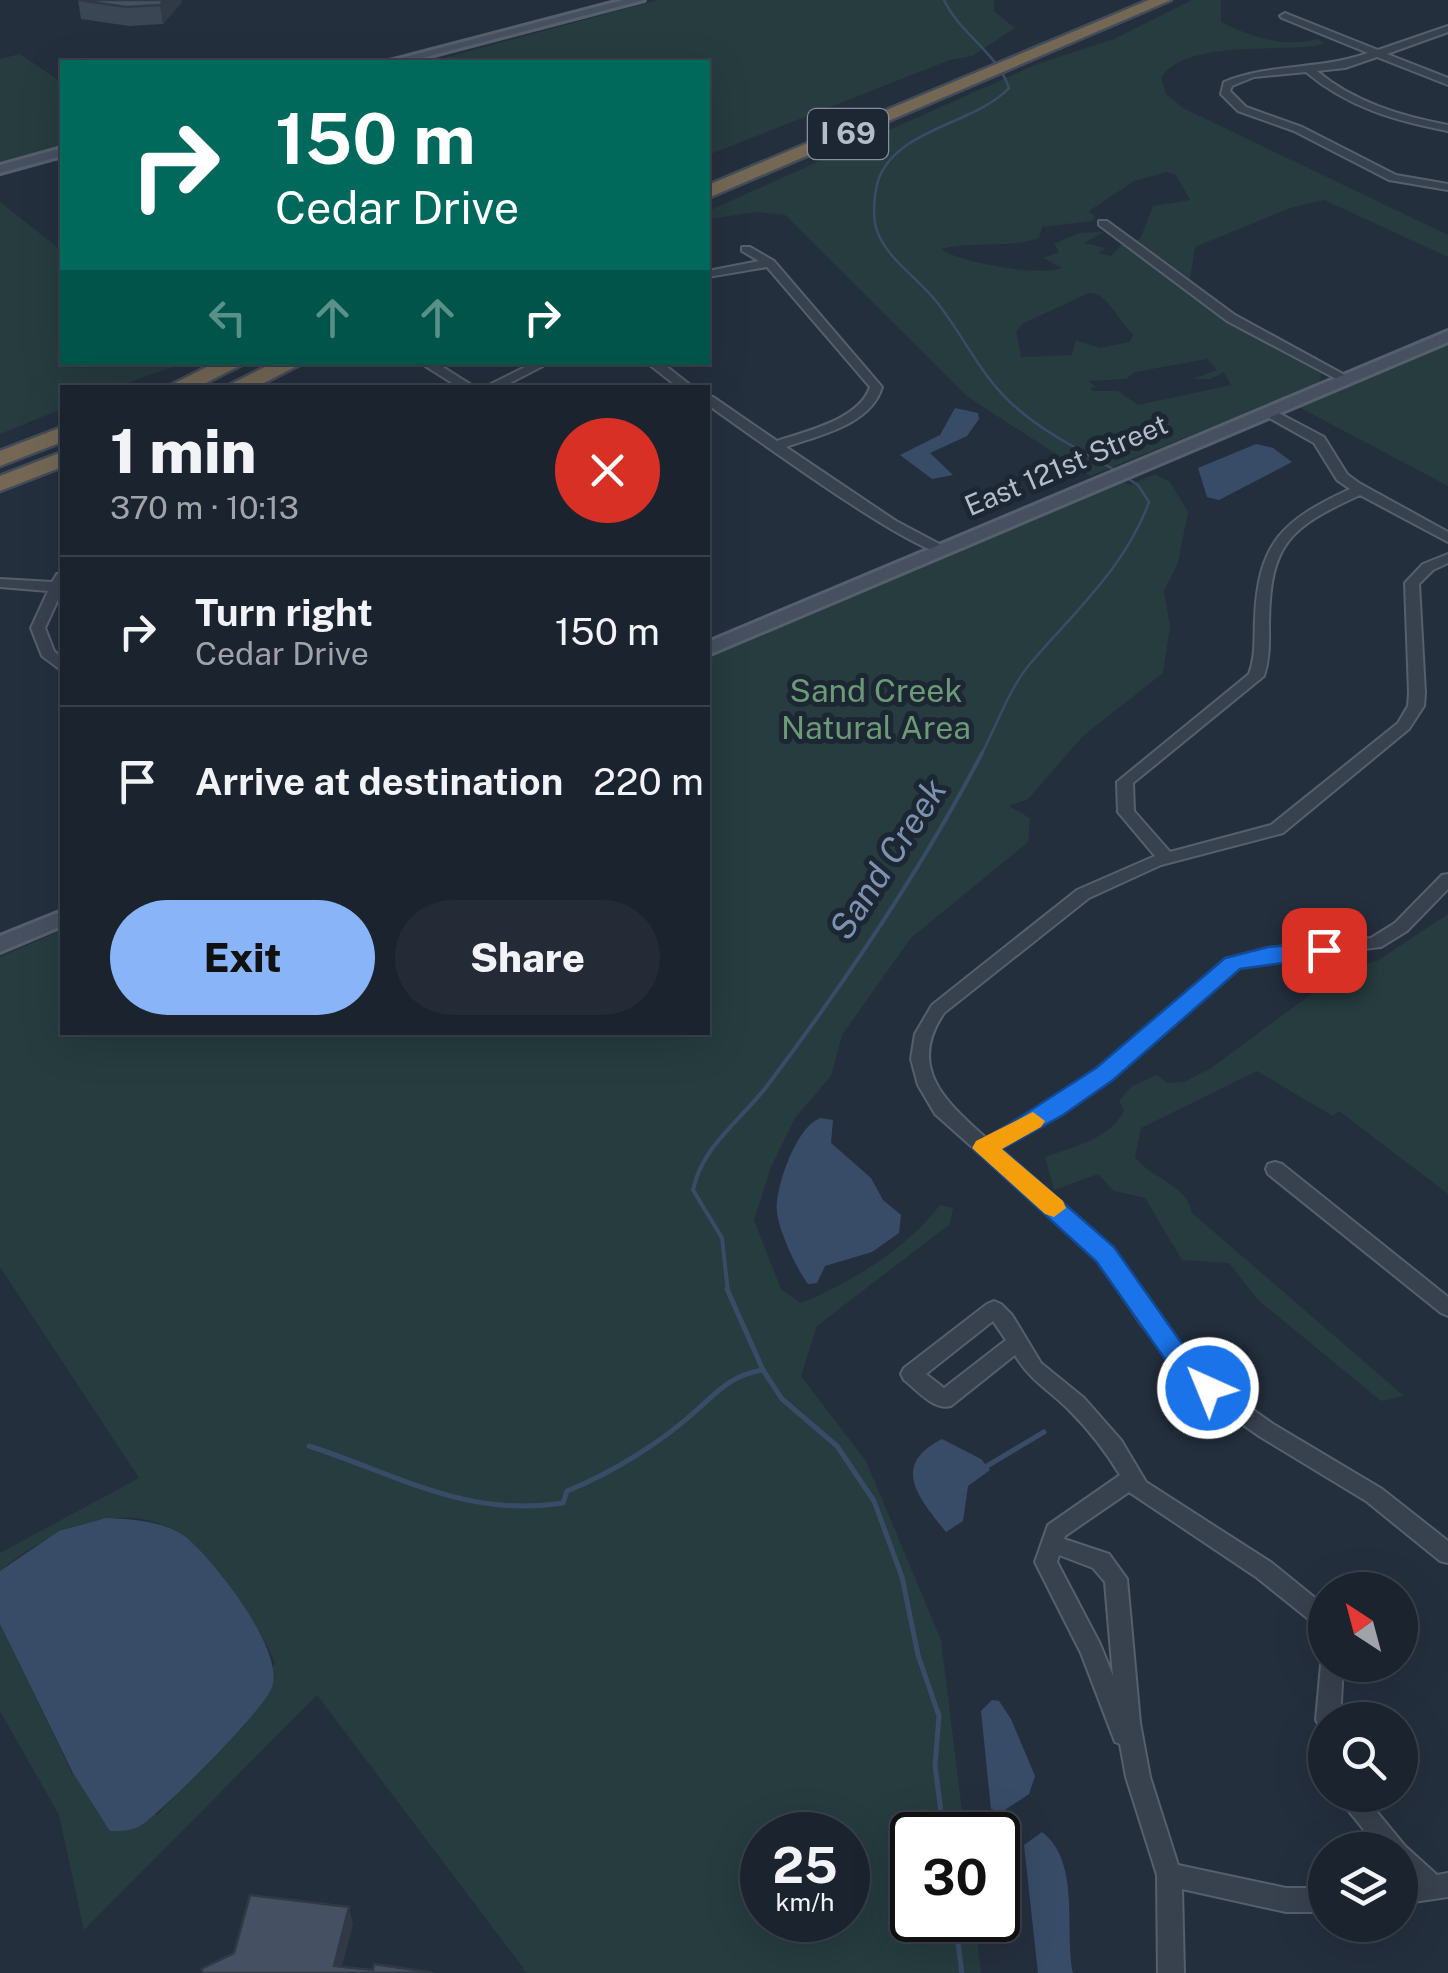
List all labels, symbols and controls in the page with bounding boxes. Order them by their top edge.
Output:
text: 150 m [275,97,476,180]
icon: right [110,100,240,230]
road number: I 69 [808,109,888,159]
text: Cedar Drive [275,181,519,234]
icon: left [200,290,255,345]
icon: ahead [305,290,360,345]
icon: ahead [410,290,465,345]
icon: right [515,290,570,345]
street label: East 121st Street [960,407,1172,522]
text: 1 min [110,416,257,487]
button: close [555,418,660,523]
text: 370 m · 10:13 [110,489,299,526]
text: Turn right [195,590,373,635]
icon: right [110,604,165,659]
text: 150 m [555,609,660,654]
text: Cedar Drive [195,635,369,672]
park label: Sand Creek Natural Area [781,672,971,746]
icon: arrive [110,754,165,809]
text: Arrive at destination [195,759,563,804]
text: 220 m [593,759,704,804]
water label: Sand Creek [821,771,955,947]
button: Exit [110,900,375,1015]
button: Share [395,900,660,1015]
pin [1282,908,1367,993]
icon: arrive [1297,923,1352,978]
position arrow [1156,1336,1260,1440]
north arrow [1308,1572,1418,1682]
map controls [1308,1572,1418,1942]
button: search [1308,1702,1418,1812]
speed limit sign: 30 [890,1812,1020,1942]
button: layers [1308,1832,1418,1942]
text: 25 [772,1835,838,1894]
text: km/h [776,1887,834,1917]

